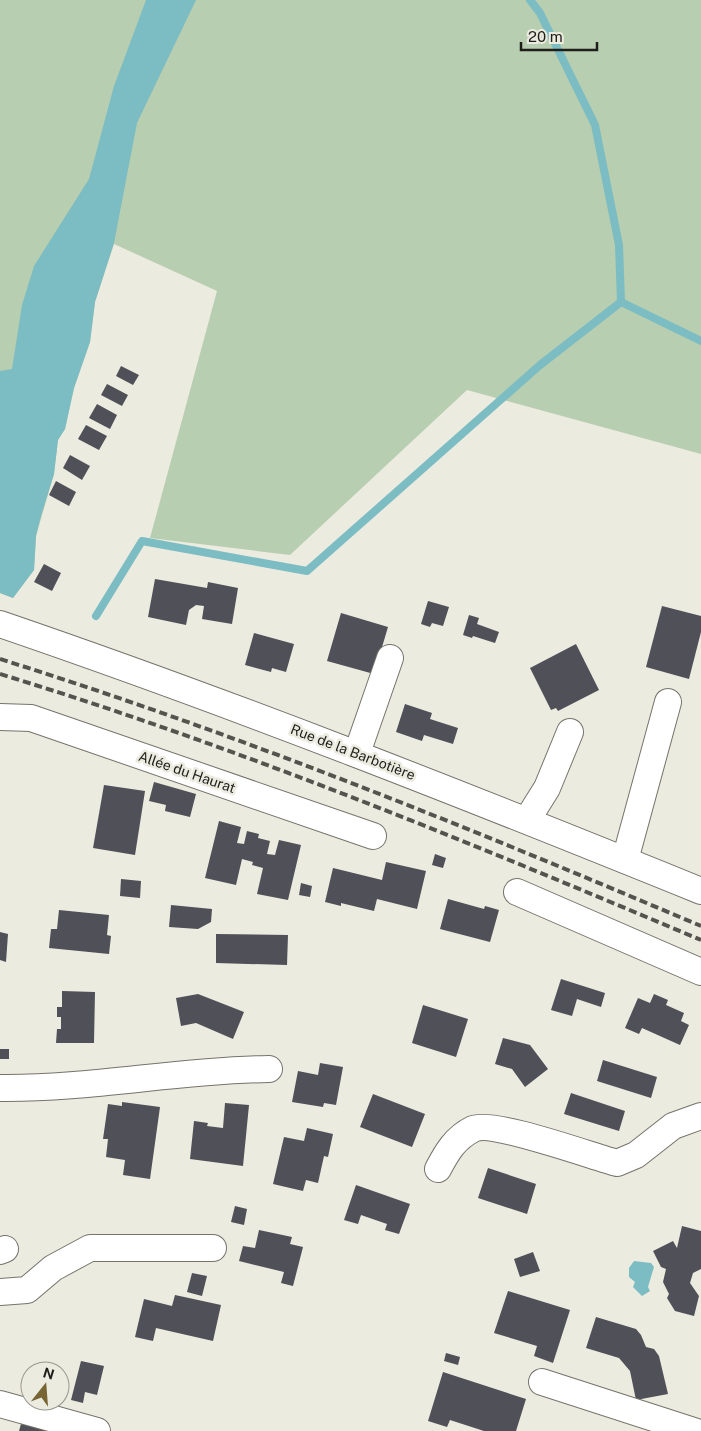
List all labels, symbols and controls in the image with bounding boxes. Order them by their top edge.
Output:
scale bar [521,20,597,52]
text: 20 m [528,28,563,45]
street label: Rue de la Barbotière [288,721,418,783]
street label: Allée du Haurat [136,748,238,796]
north arrow [20,1361,70,1411]
text: N [41,1364,56,1383]

